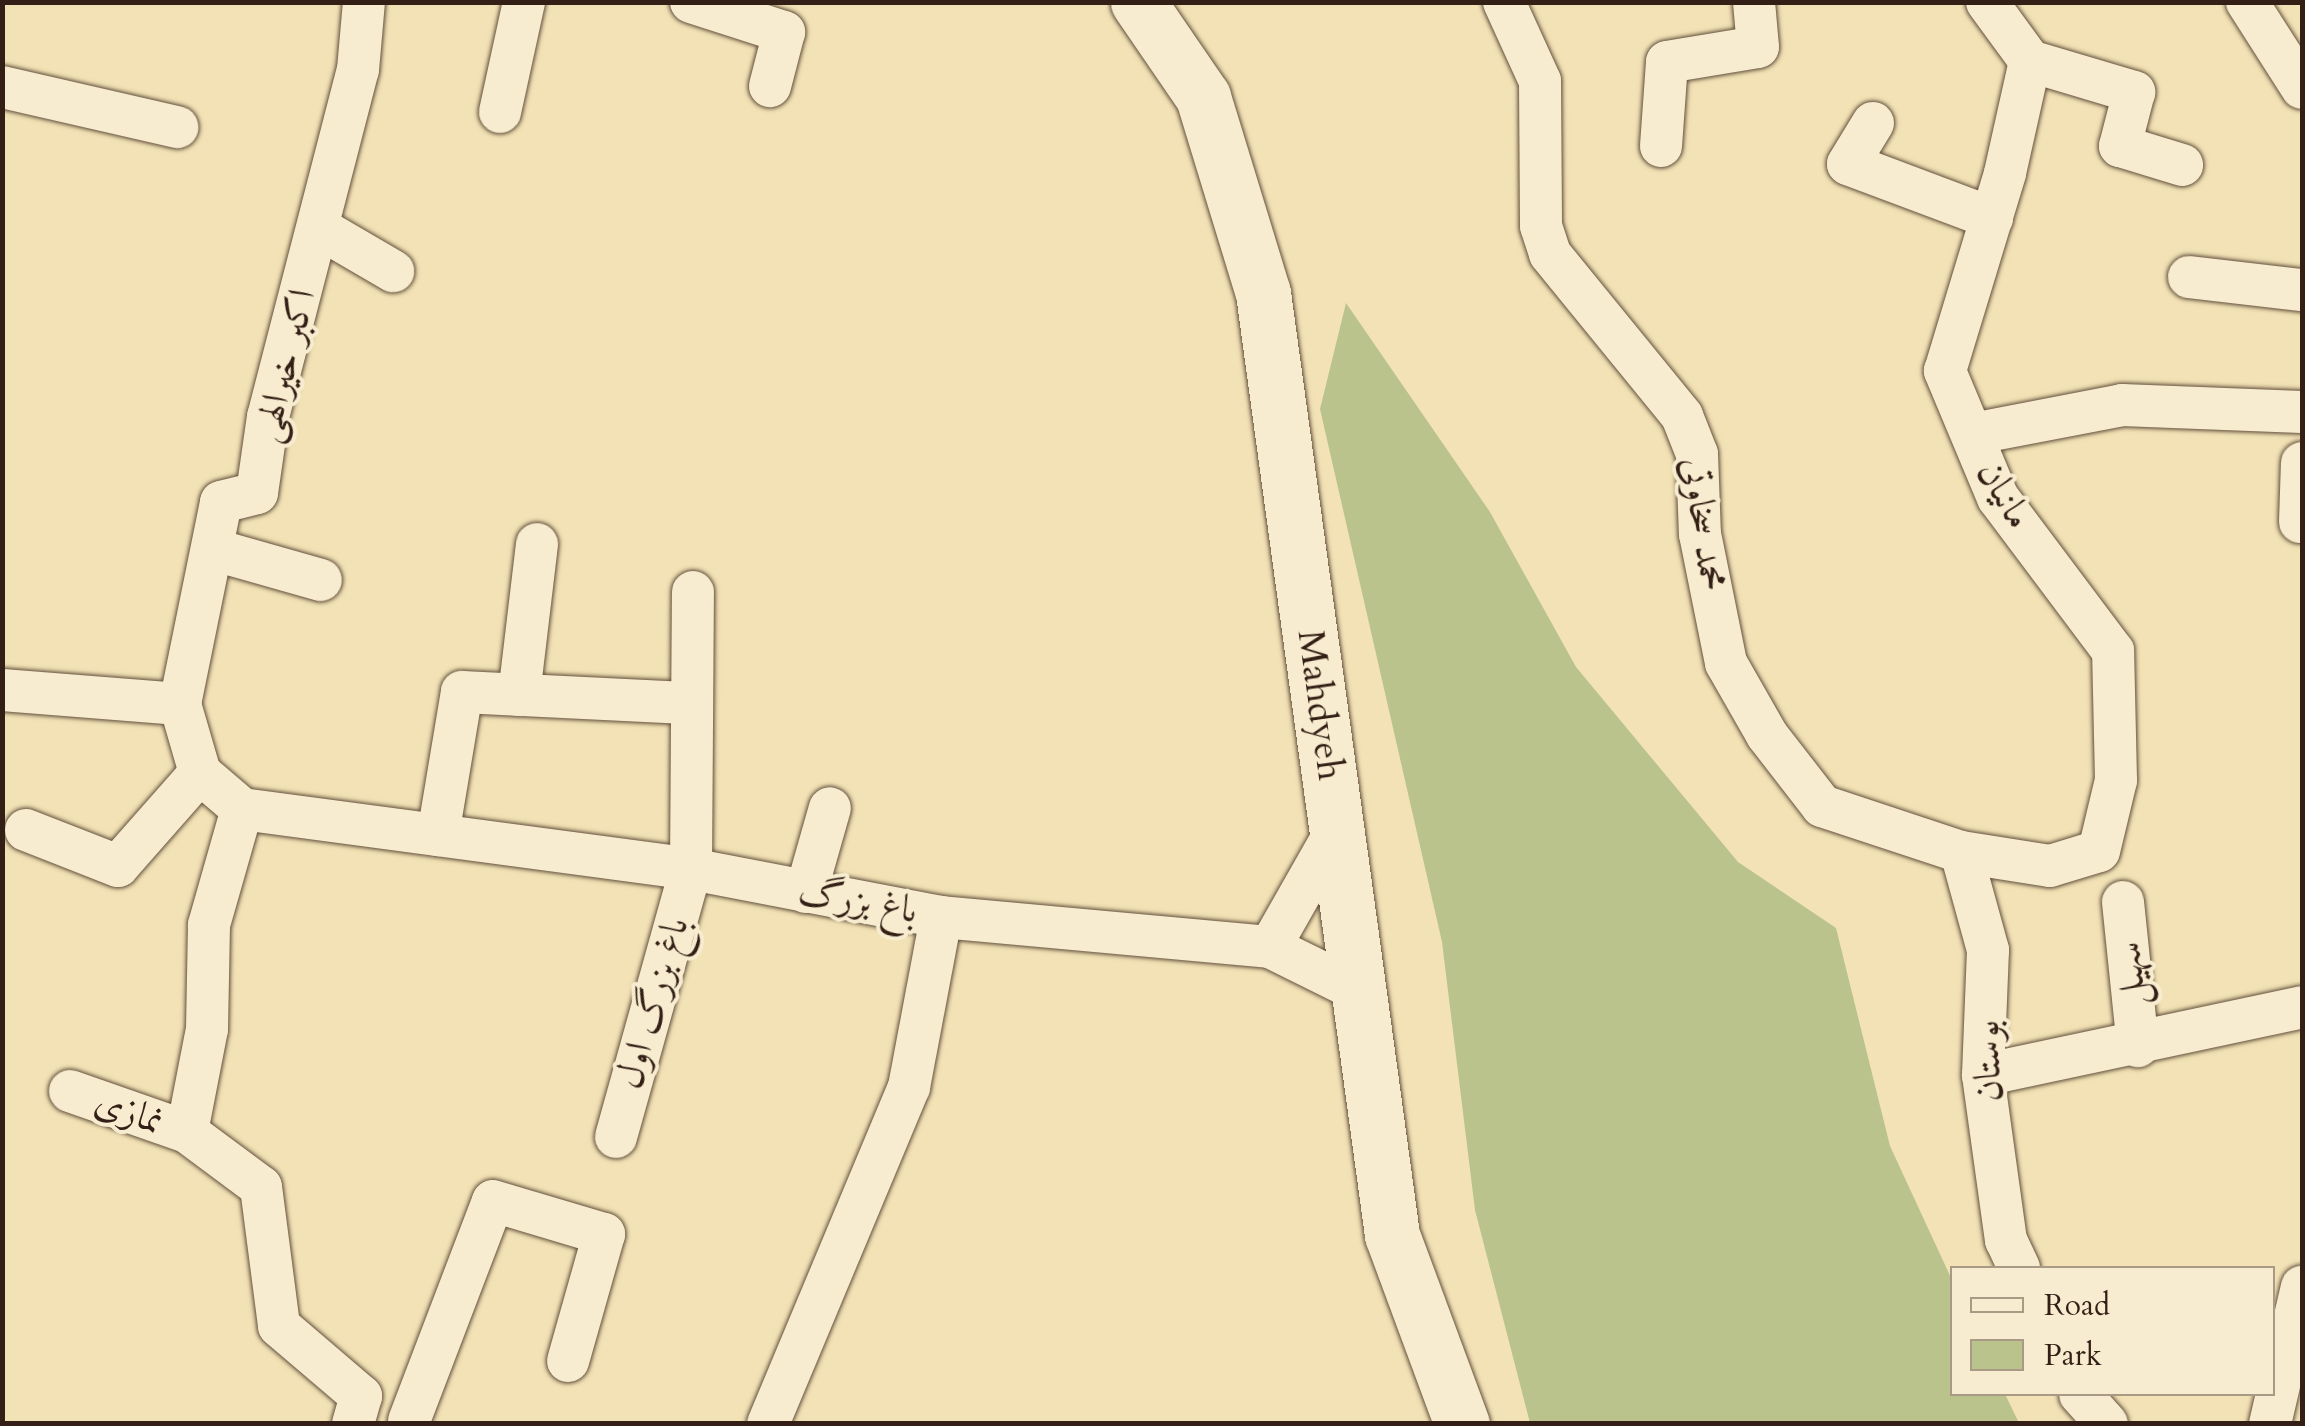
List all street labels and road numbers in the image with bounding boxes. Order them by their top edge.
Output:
street label: اکبر خیرالهی [244,285,326,447]
street label: مانیان [1967,453,2041,537]
street label: محمد سخاوتی [1671,454,1735,594]
street label: Mahdyeh [1287,627,1353,783]
street label: باغ بزرگ [795,868,921,934]
street label: باغ بزرگ اول [607,912,699,1094]
street label: سهیل [2105,940,2157,1008]
street label: بوستان [1964,1019,2012,1103]
street label: نمازی [89,1079,169,1145]

